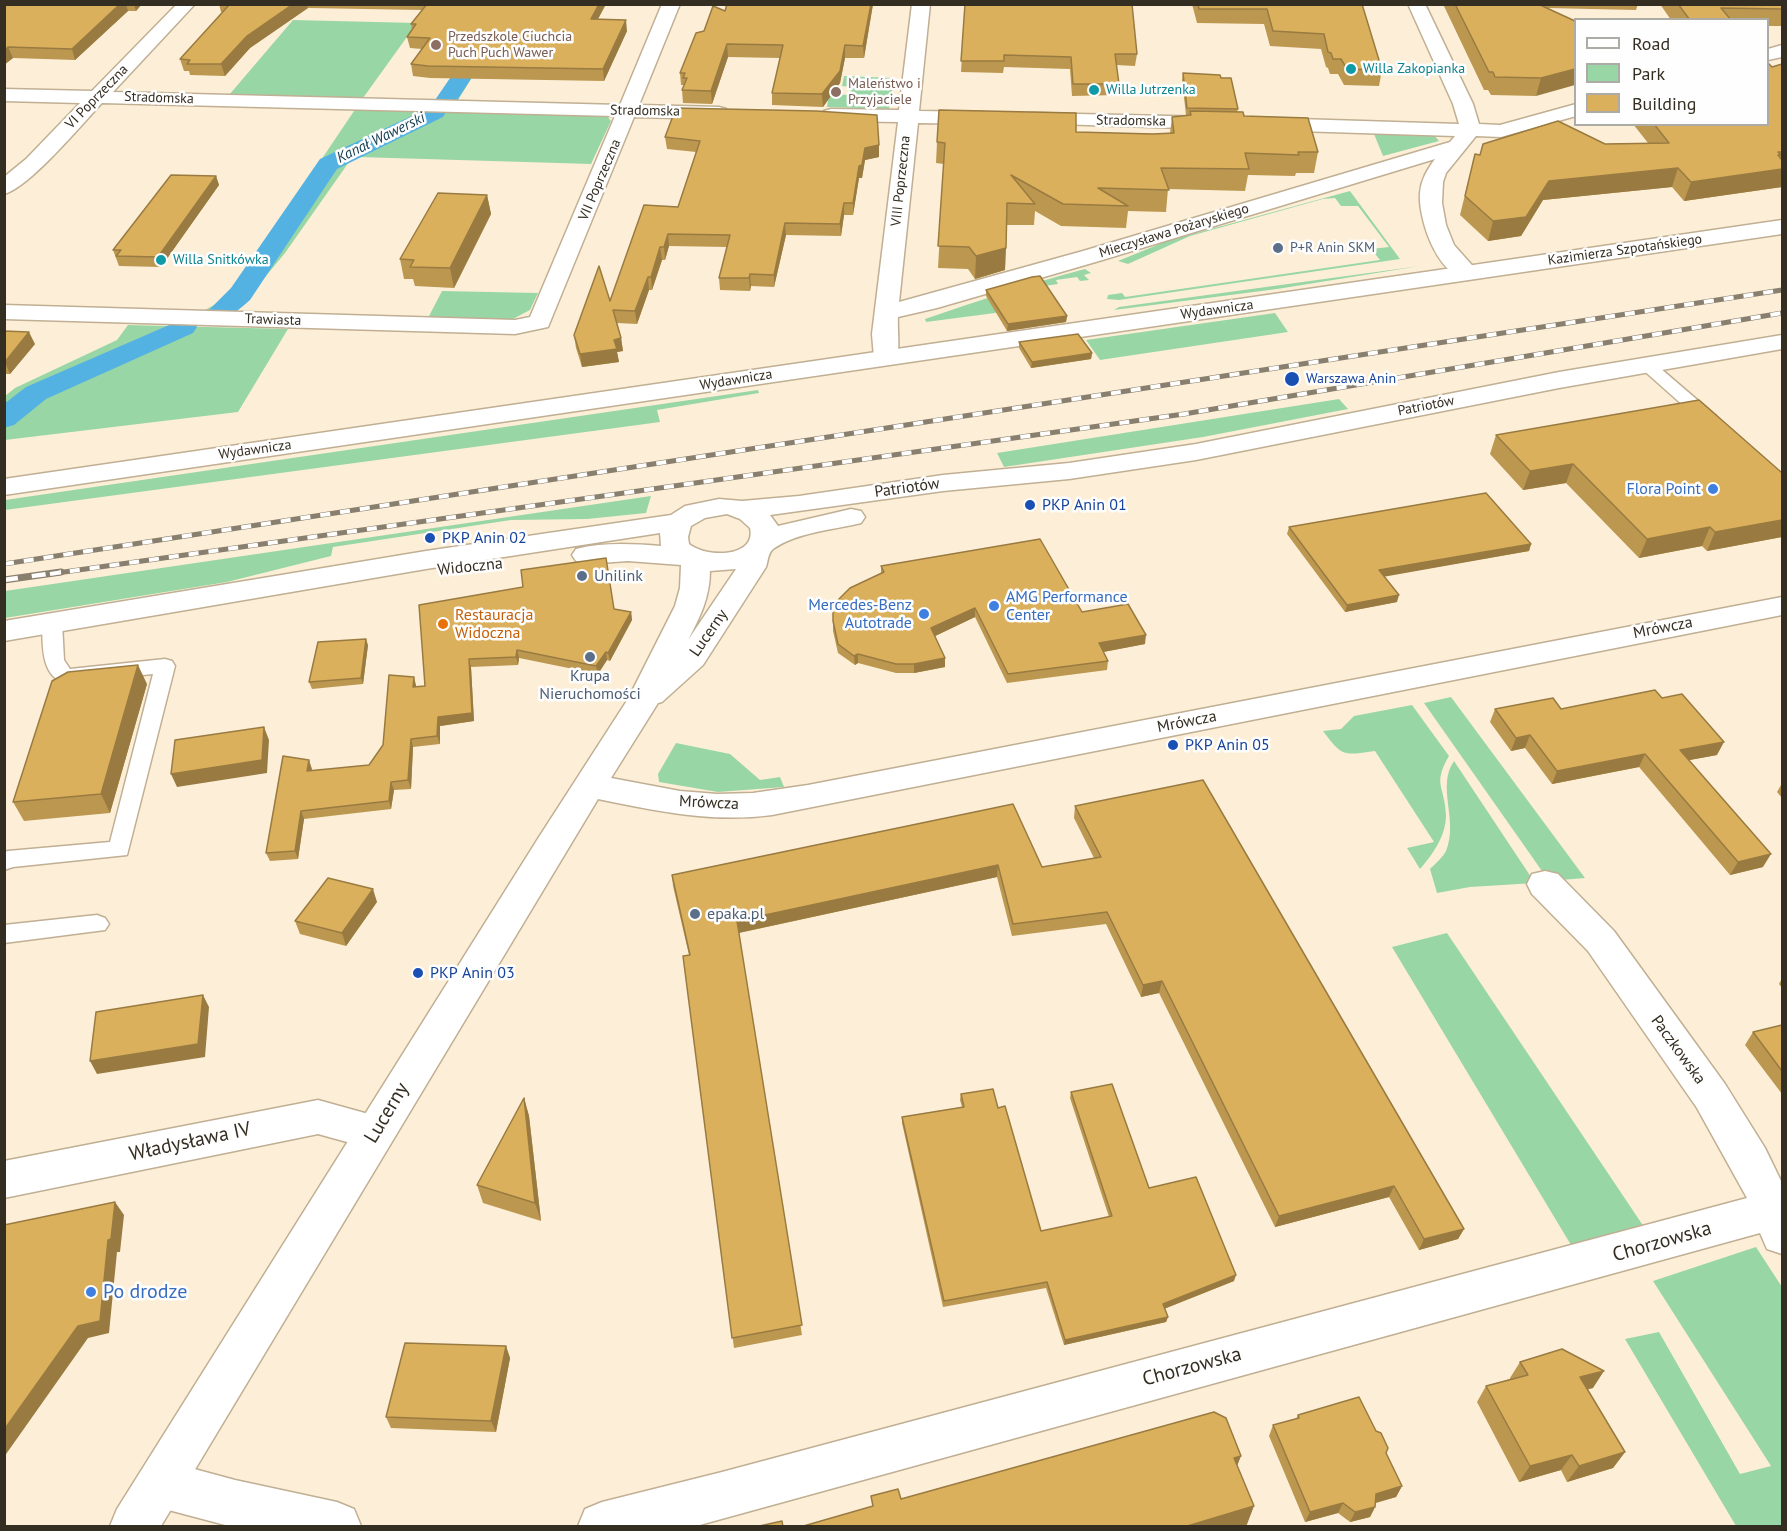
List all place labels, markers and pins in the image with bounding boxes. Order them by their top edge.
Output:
place label: Przedszkole Ciuchcia Puch Puch Wawer [448,29,572,62]
marker: Przedszkole Ciuchcia Puch Puch Wawer [429,38,443,52]
place label: Willa Zakopianka [1363,61,1465,77]
marker: Willa Zakopianka [1344,62,1358,76]
place label: Maleństwo i Przyjaciele [848,76,921,108]
place label: Willa Jutrzenka [1106,82,1196,98]
marker: Willa Jutrzenka [1087,83,1101,97]
marker: Maleństwo i Przyjaciele [829,85,843,99]
place label: P+R Anin SKM [1290,240,1375,256]
marker: P+R Anin SKM [1271,241,1285,255]
place label: Willa Snitkówka [173,252,269,268]
marker: Willa Snitkówka [154,253,168,267]
marker: Warszawa Anin [1283,370,1301,388]
place label: Warszawa Anin [1306,371,1396,387]
place label: Flora Point [1626,479,1701,499]
marker: Flora Point [1706,482,1720,496]
place label: PKP Anin 01 [1042,495,1127,515]
marker: PKP Anin 01 [1023,498,1037,512]
place label: PKP Anin 02 [442,528,527,548]
marker: PKP Anin 02 [423,531,437,545]
place label: Unilink [594,566,643,586]
marker: Unilink [575,569,589,583]
place label: AMG Performance Center [1006,587,1128,625]
place label: Mercedes-Benz Autotrade [808,595,912,633]
marker: AMG Performance Center [987,599,1001,613]
place label: Restauracja Widoczna [455,605,533,643]
marker: Mercedes-Benz Autotrade [917,607,931,621]
marker: Restauracja Widoczna [436,617,450,631]
marker: Krupa Nieruchomości [583,650,597,664]
place label: Krupa Nieruchomości [539,666,641,704]
place label: PKP Anin 05 [1185,735,1270,755]
marker: PKP Anin 05 [1166,738,1180,752]
place label: epaka.pl [707,904,764,924]
marker: epaka.pl [688,907,702,921]
place label: PKP Anin 03 [430,963,515,983]
marker: PKP Anin 03 [411,966,425,980]
place label: Po drodze [103,1280,187,1304]
marker: Po drodze [84,1285,98,1299]

